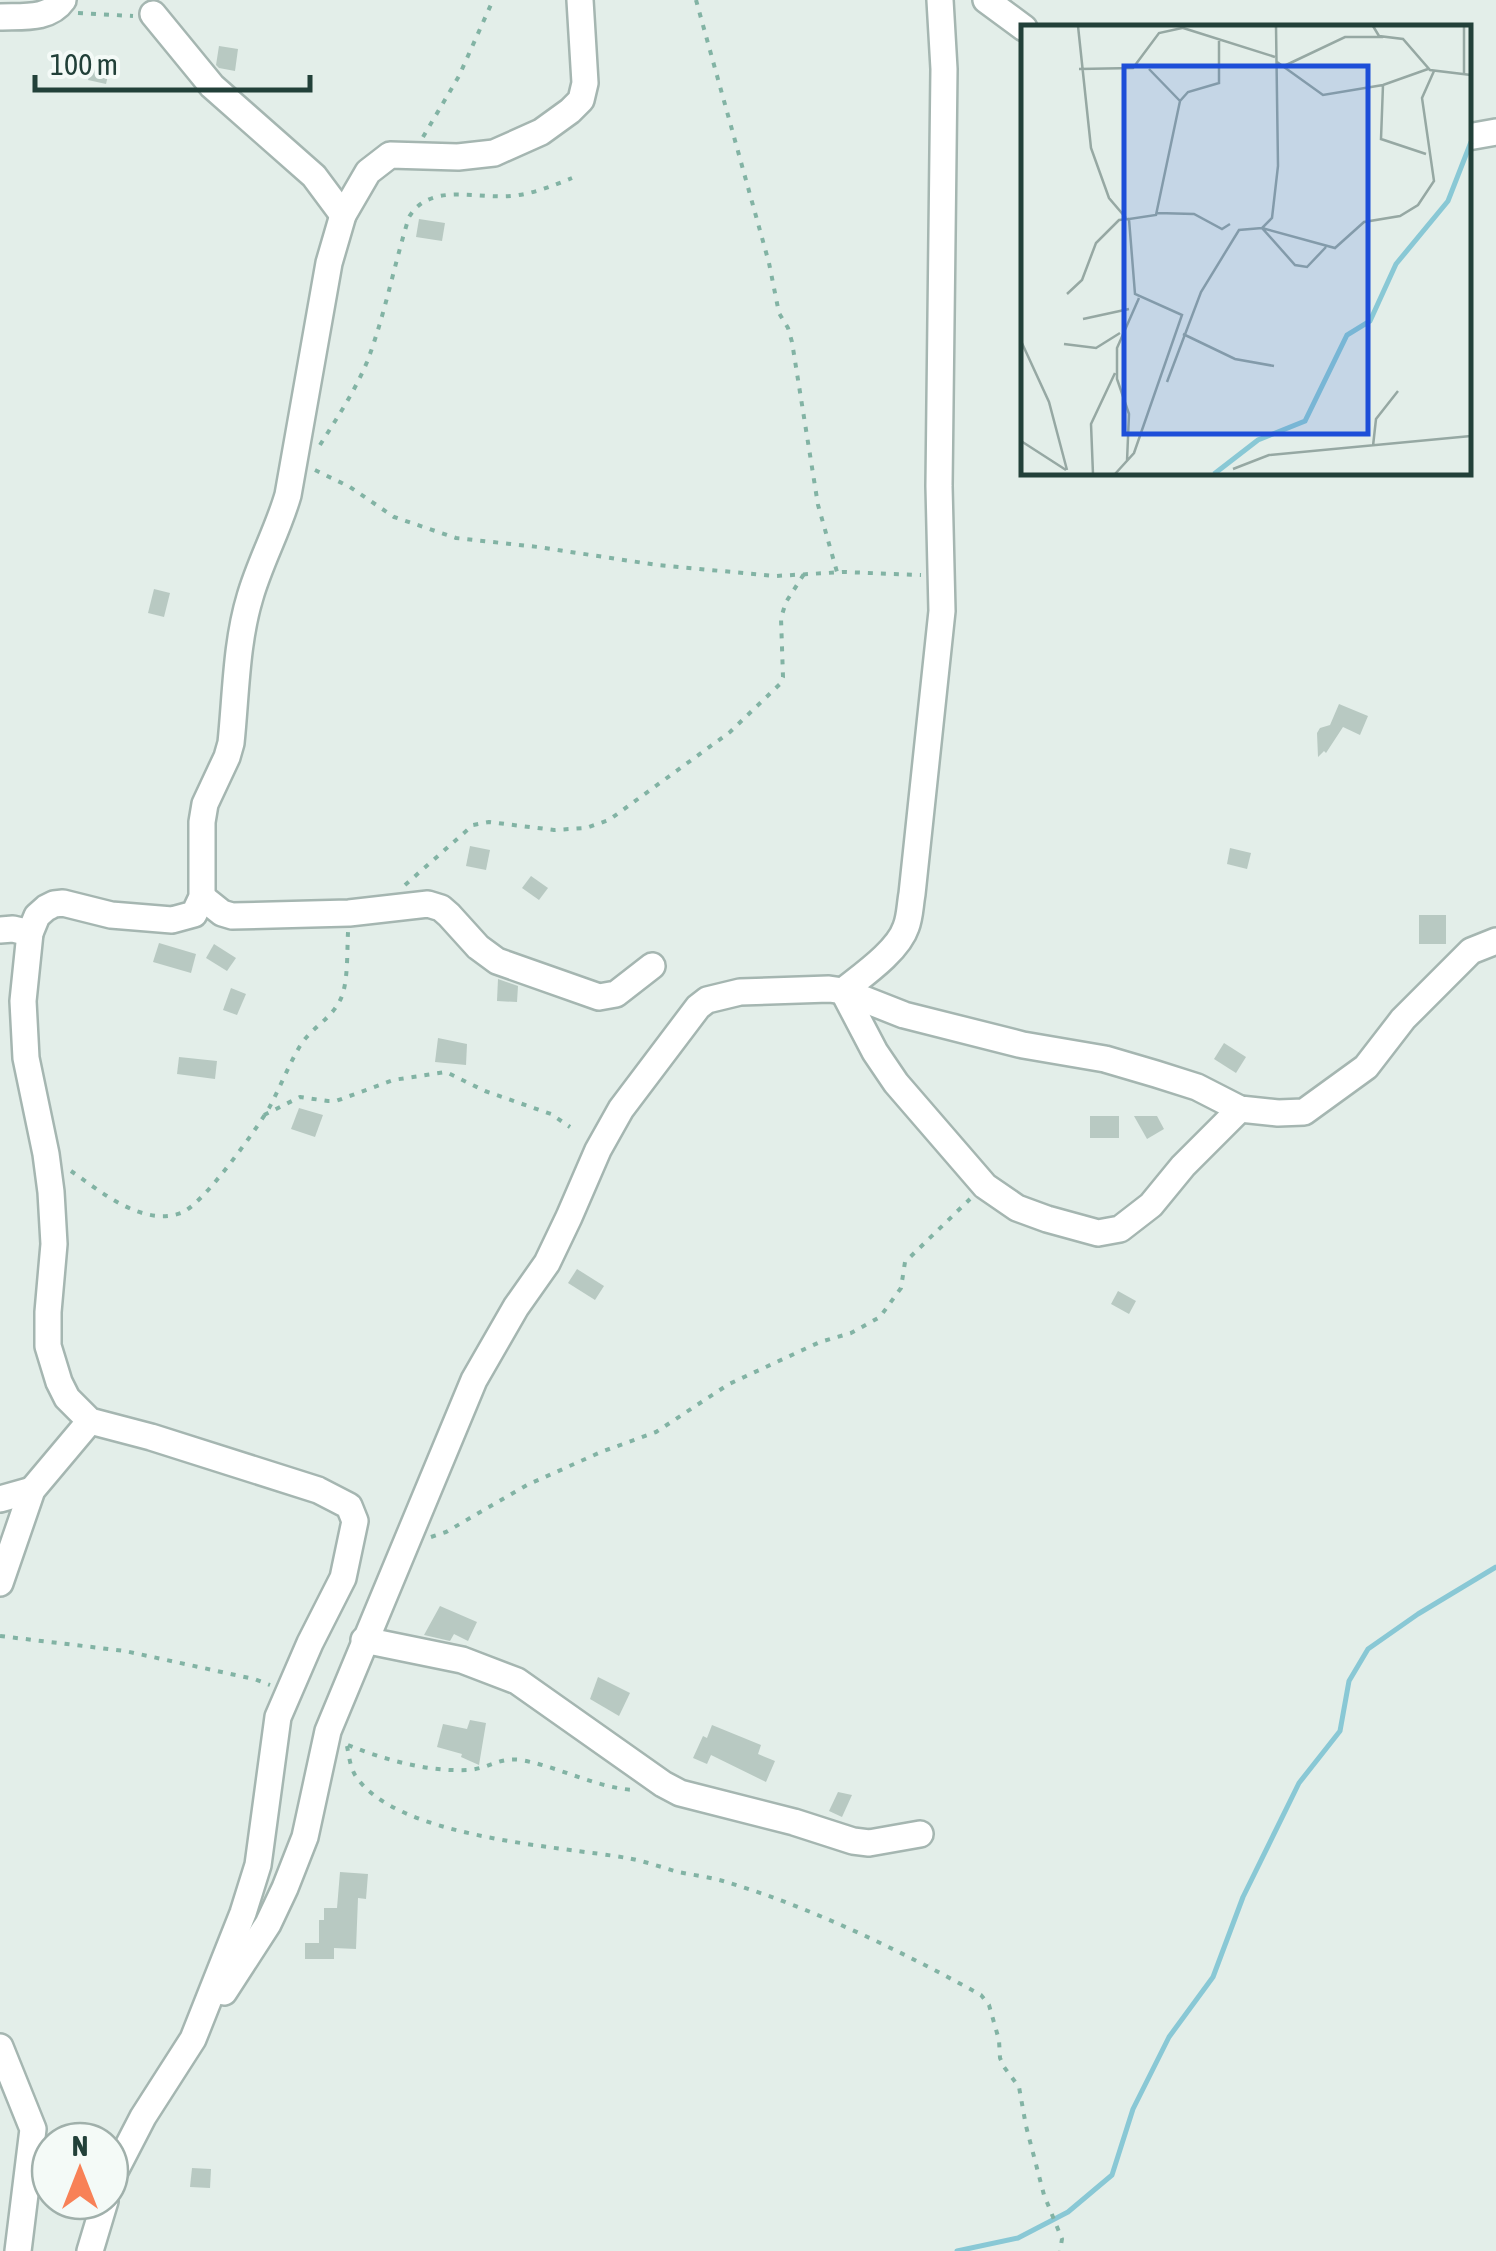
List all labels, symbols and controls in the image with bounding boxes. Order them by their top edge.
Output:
inset map [1021,25,1471,475]
scale bar [35,30,310,92]
text: 100 m [50,47,118,81]
north arrow [30,2121,130,2221]
text: N [72,2130,88,2162]

